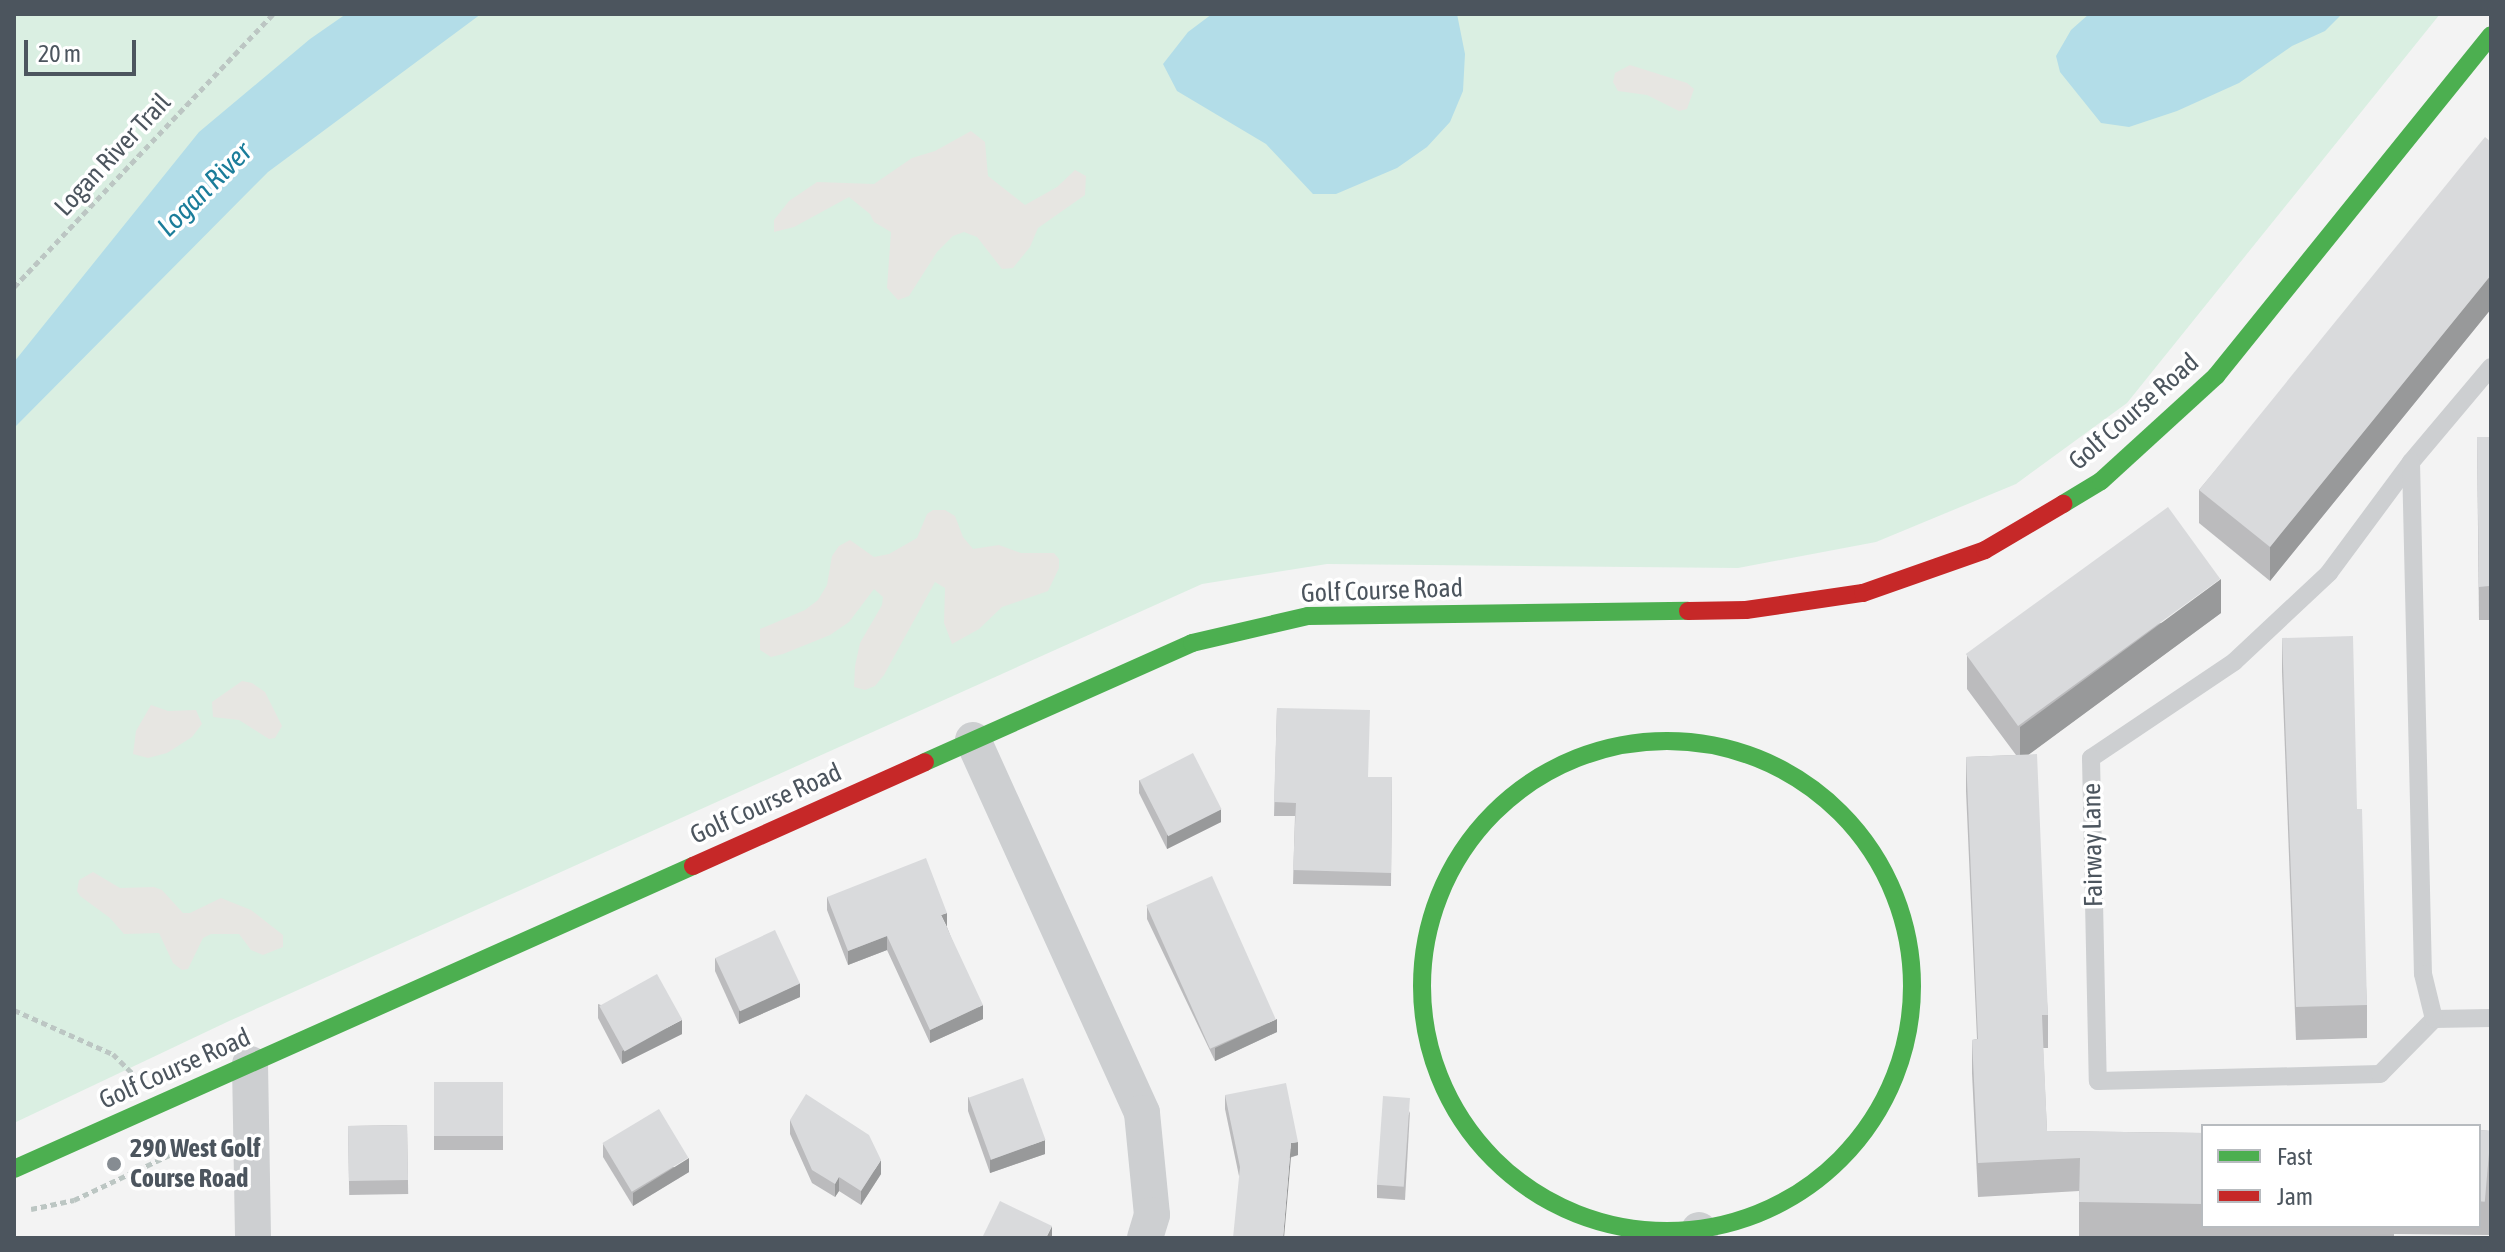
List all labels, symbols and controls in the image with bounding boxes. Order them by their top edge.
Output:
scale bar [28,24,140,74]
text: 20 m [38,40,81,67]
street label: Logan River Trail [49,87,177,223]
water label: Logan River [150,135,258,243]
street label: Golf Course Road [2063,347,2205,477]
street label: Golf Course Road [1301,573,1463,609]
street label: Golf Course Road [686,757,846,851]
street label: Fairway Lane [2076,783,2110,907]
street label: Golf Course Road [95,1022,255,1116]
legend [2201,1124,2481,1228]
place label: 290 West Golf Course Road [130,1133,260,1194]
text: Fast [2277,1143,2313,1170]
marker: 290 West Golf Course Road [105,1155,123,1173]
text: Jam [2277,1183,2313,1210]

